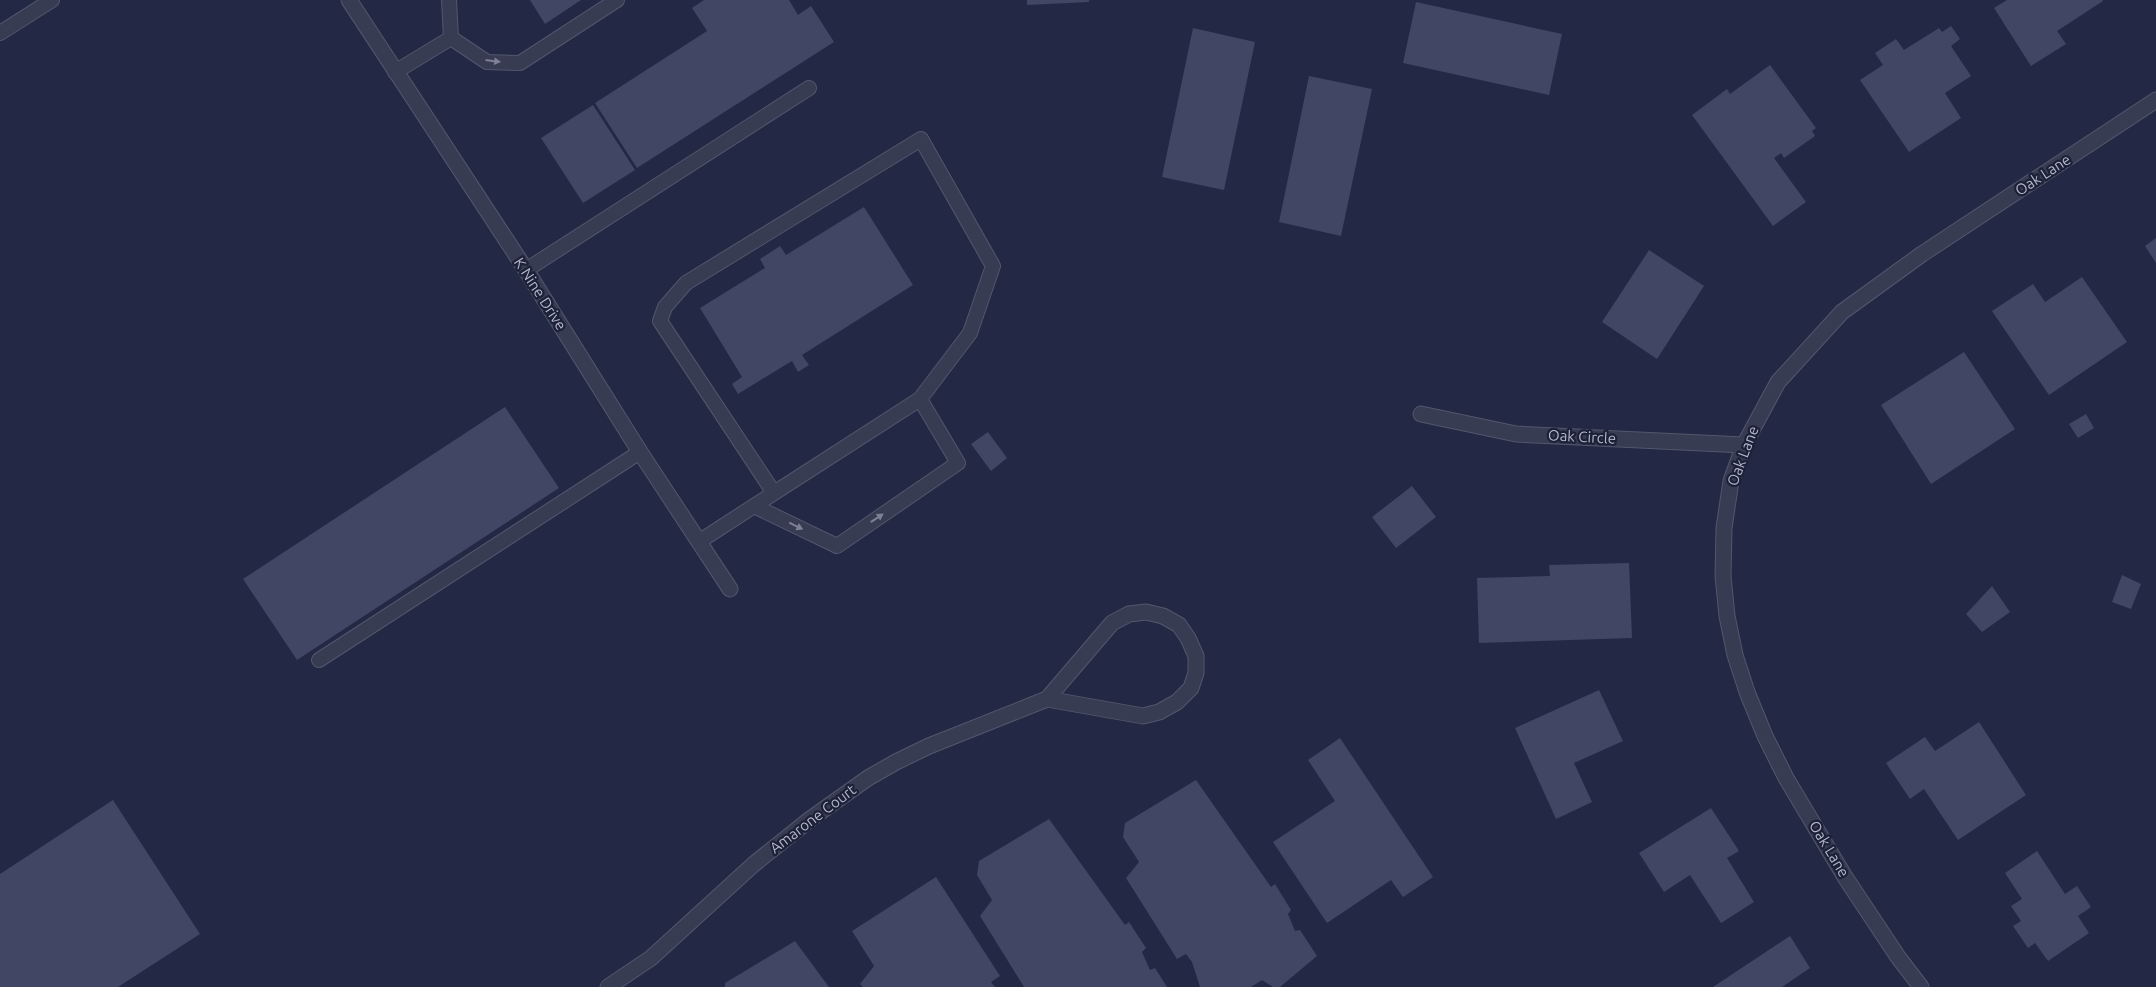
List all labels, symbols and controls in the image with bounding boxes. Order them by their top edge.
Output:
one-way arrow [485,57,501,65]
street label: Oak Lane [2012,150,2074,199]
street label: K Nine Drive [511,254,570,333]
street label: Oak Lane [1723,424,1762,488]
street label: Oak Circle [1548,426,1616,447]
one-way arrow [871,513,884,523]
one-way arrow [789,522,803,530]
street label: Amarone Court [766,781,859,856]
street label: Oak Lane [1806,818,1853,880]

